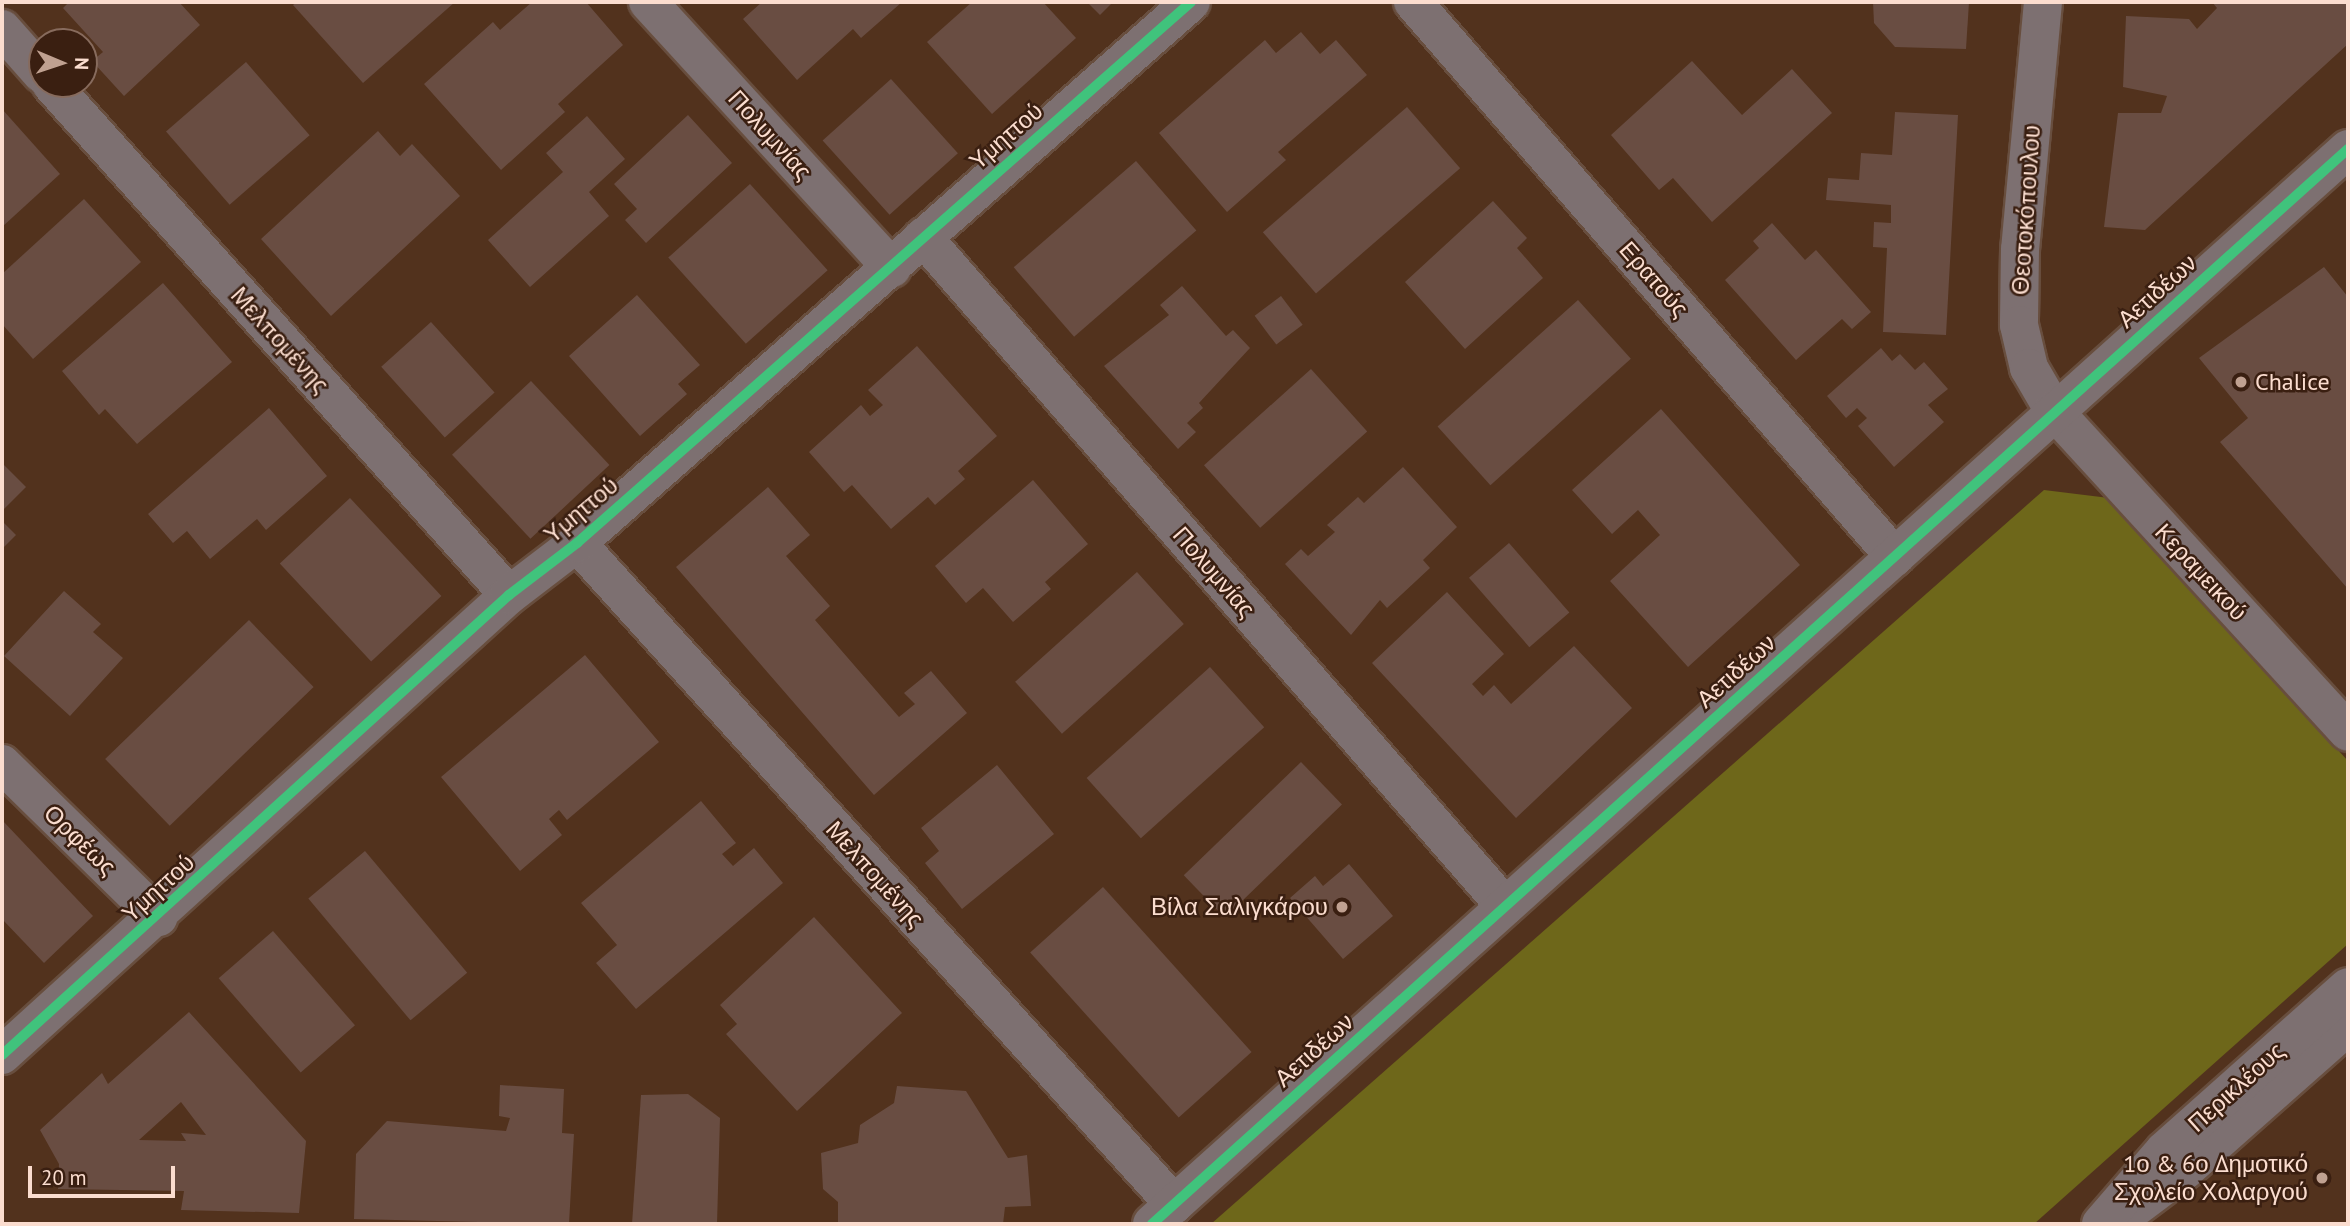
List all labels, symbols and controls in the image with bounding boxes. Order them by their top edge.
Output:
north arrow [28,28,98,98]
text: N [70,57,94,70]
street label: Πολυμνίας [722,84,818,186]
street label: Υμηττού [963,96,1049,176]
street label: Θεοτοκόπουλου [2006,124,2046,296]
street label: Ερατούς [1613,235,1695,323]
street label: Αετιδέων [2112,248,2202,334]
street label: Μελπομένης [225,281,335,399]
place label: Chalice [2255,368,2330,396]
marker: Chalice [2233,374,2249,390]
street label: Υμηττού [538,471,624,549]
street label: Κεραμεικού [2149,518,2253,626]
street label: Πολυμνίας [1167,521,1261,623]
street label: Αετιδέων [1691,628,1781,714]
street label: Ορφέως [38,799,122,881]
street label: Μελπομένης [820,815,930,933]
street label: Υμηττού [116,848,200,928]
place label: Βίλα Σαλιγκάρου [1151,893,1328,921]
marker: Βίλα Σαλιγκάρου [1334,899,1350,915]
street label: Αετιδέων [1269,1007,1359,1093]
street label: Περικλέους [2182,1036,2290,1138]
place label: 1ο & 6ο Δημοτικό Σχολείο Χολαργού [2114,1150,2308,1206]
scale bar [32,1152,178,1196]
text: 20 m [41,1164,87,1191]
marker: 1ο & 6ο Δημοτικό Σχολείο Χολαργού [2314,1170,2330,1186]

